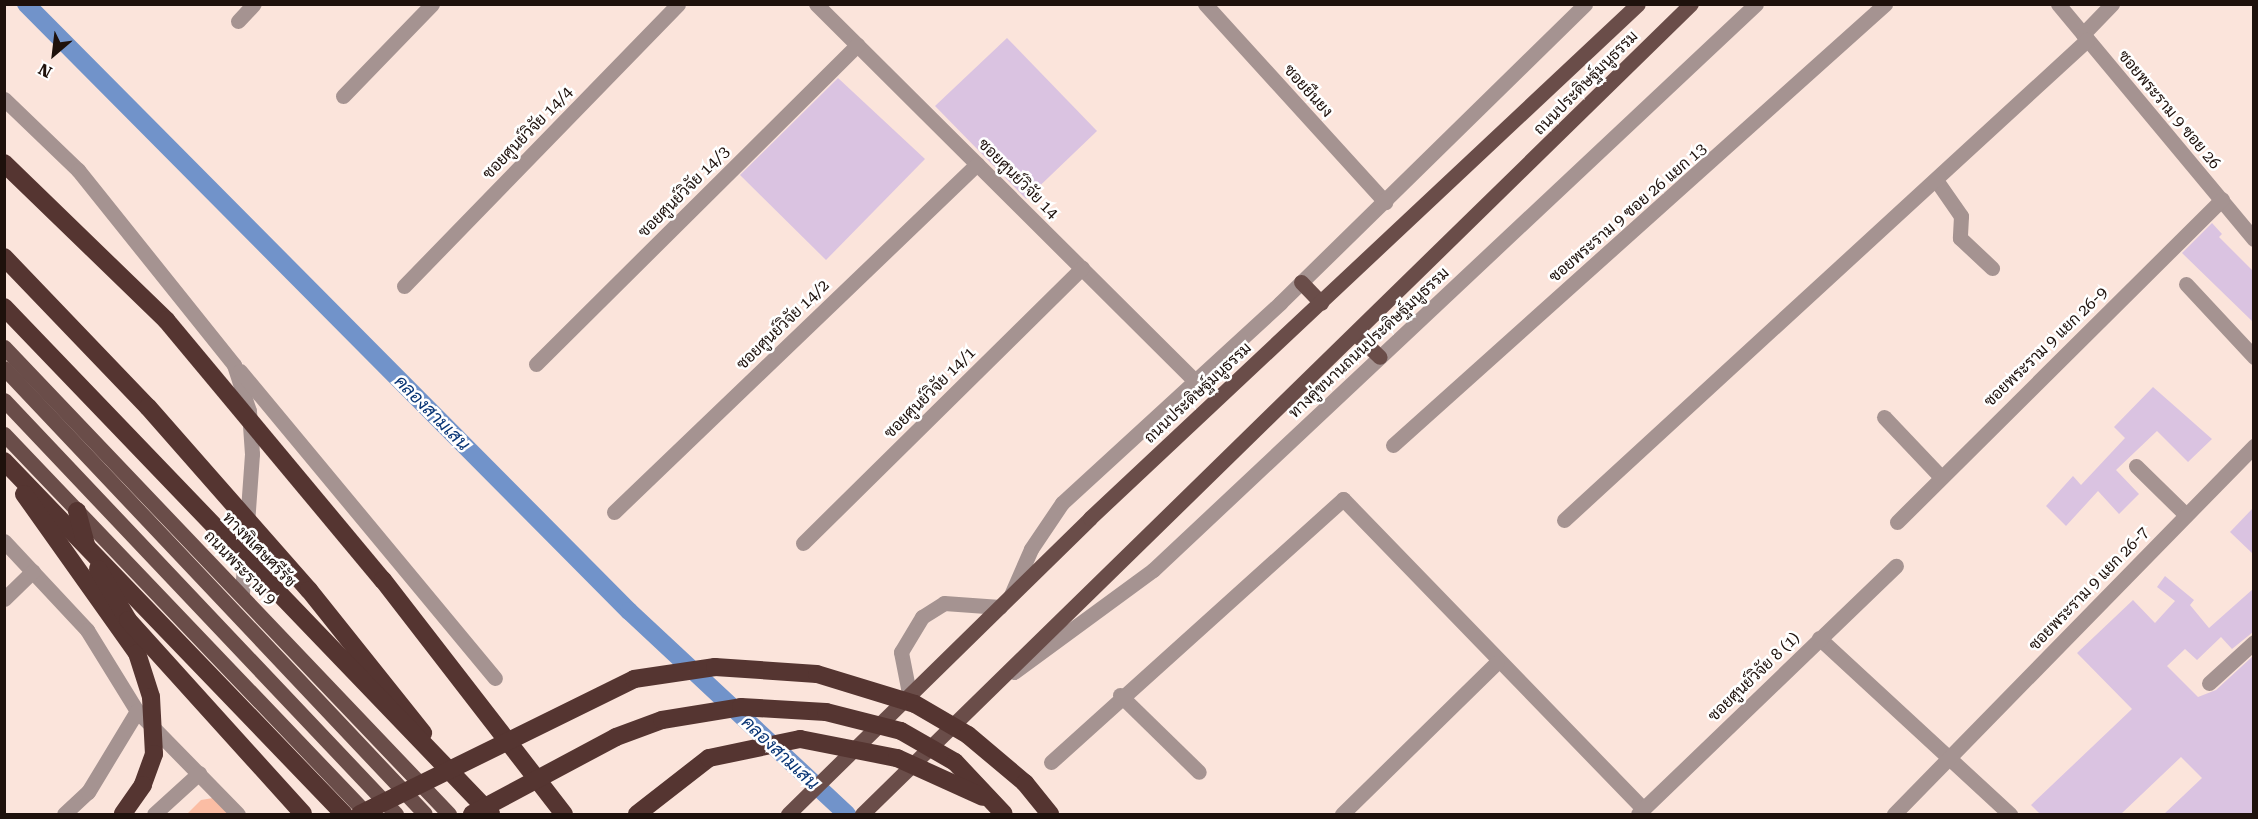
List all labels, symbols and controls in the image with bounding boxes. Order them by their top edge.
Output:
north arrow [24,24,84,84]
street label: ถนนประดิษฐ์มนูธรรม [1530,27,1642,139]
street label: ซอยพระราม 9 ซอย 26 [2114,47,2224,173]
text: N [35,59,55,82]
street label: ซอยยืนยง [1279,61,1337,121]
street label: ซอยศูนย์วิจัย 14/4 [479,83,577,183]
street label: ซอยศูนย์วิจัย 14 [974,135,1062,223]
street label: ซอยพระราม 9 ซอย 26 แยก 13 [1545,139,1711,287]
street label: ซอยศูนย์วิจัย 14/3 [634,142,734,242]
street label: ทางคู่ขนานถนนประดิษฐ์มนูธรรม [1285,264,1453,422]
street label: ซอยศูนย์วิจัย 14/2 [733,276,833,374]
street label: ซอยพระราม 9 แยก 26-9 [1980,283,2112,411]
street label: ถนนประดิษฐ์มนูธรรม [1140,338,1256,448]
street label: ซอยศูนย์วิจัย 14/1 [880,343,980,443]
water label: คลองสามเสน [390,371,474,455]
street label: ทางพิเศษศรีรัช [218,508,300,592]
street label: ซอยพระราม 9 แยก 26-7 [2025,523,2153,655]
street label: ถนนพระราม 9 [200,527,280,609]
street label: ซอยศูนย์วิจัย 8 (1) [1704,628,1804,726]
water label: คลองสามเสน [737,712,823,794]

